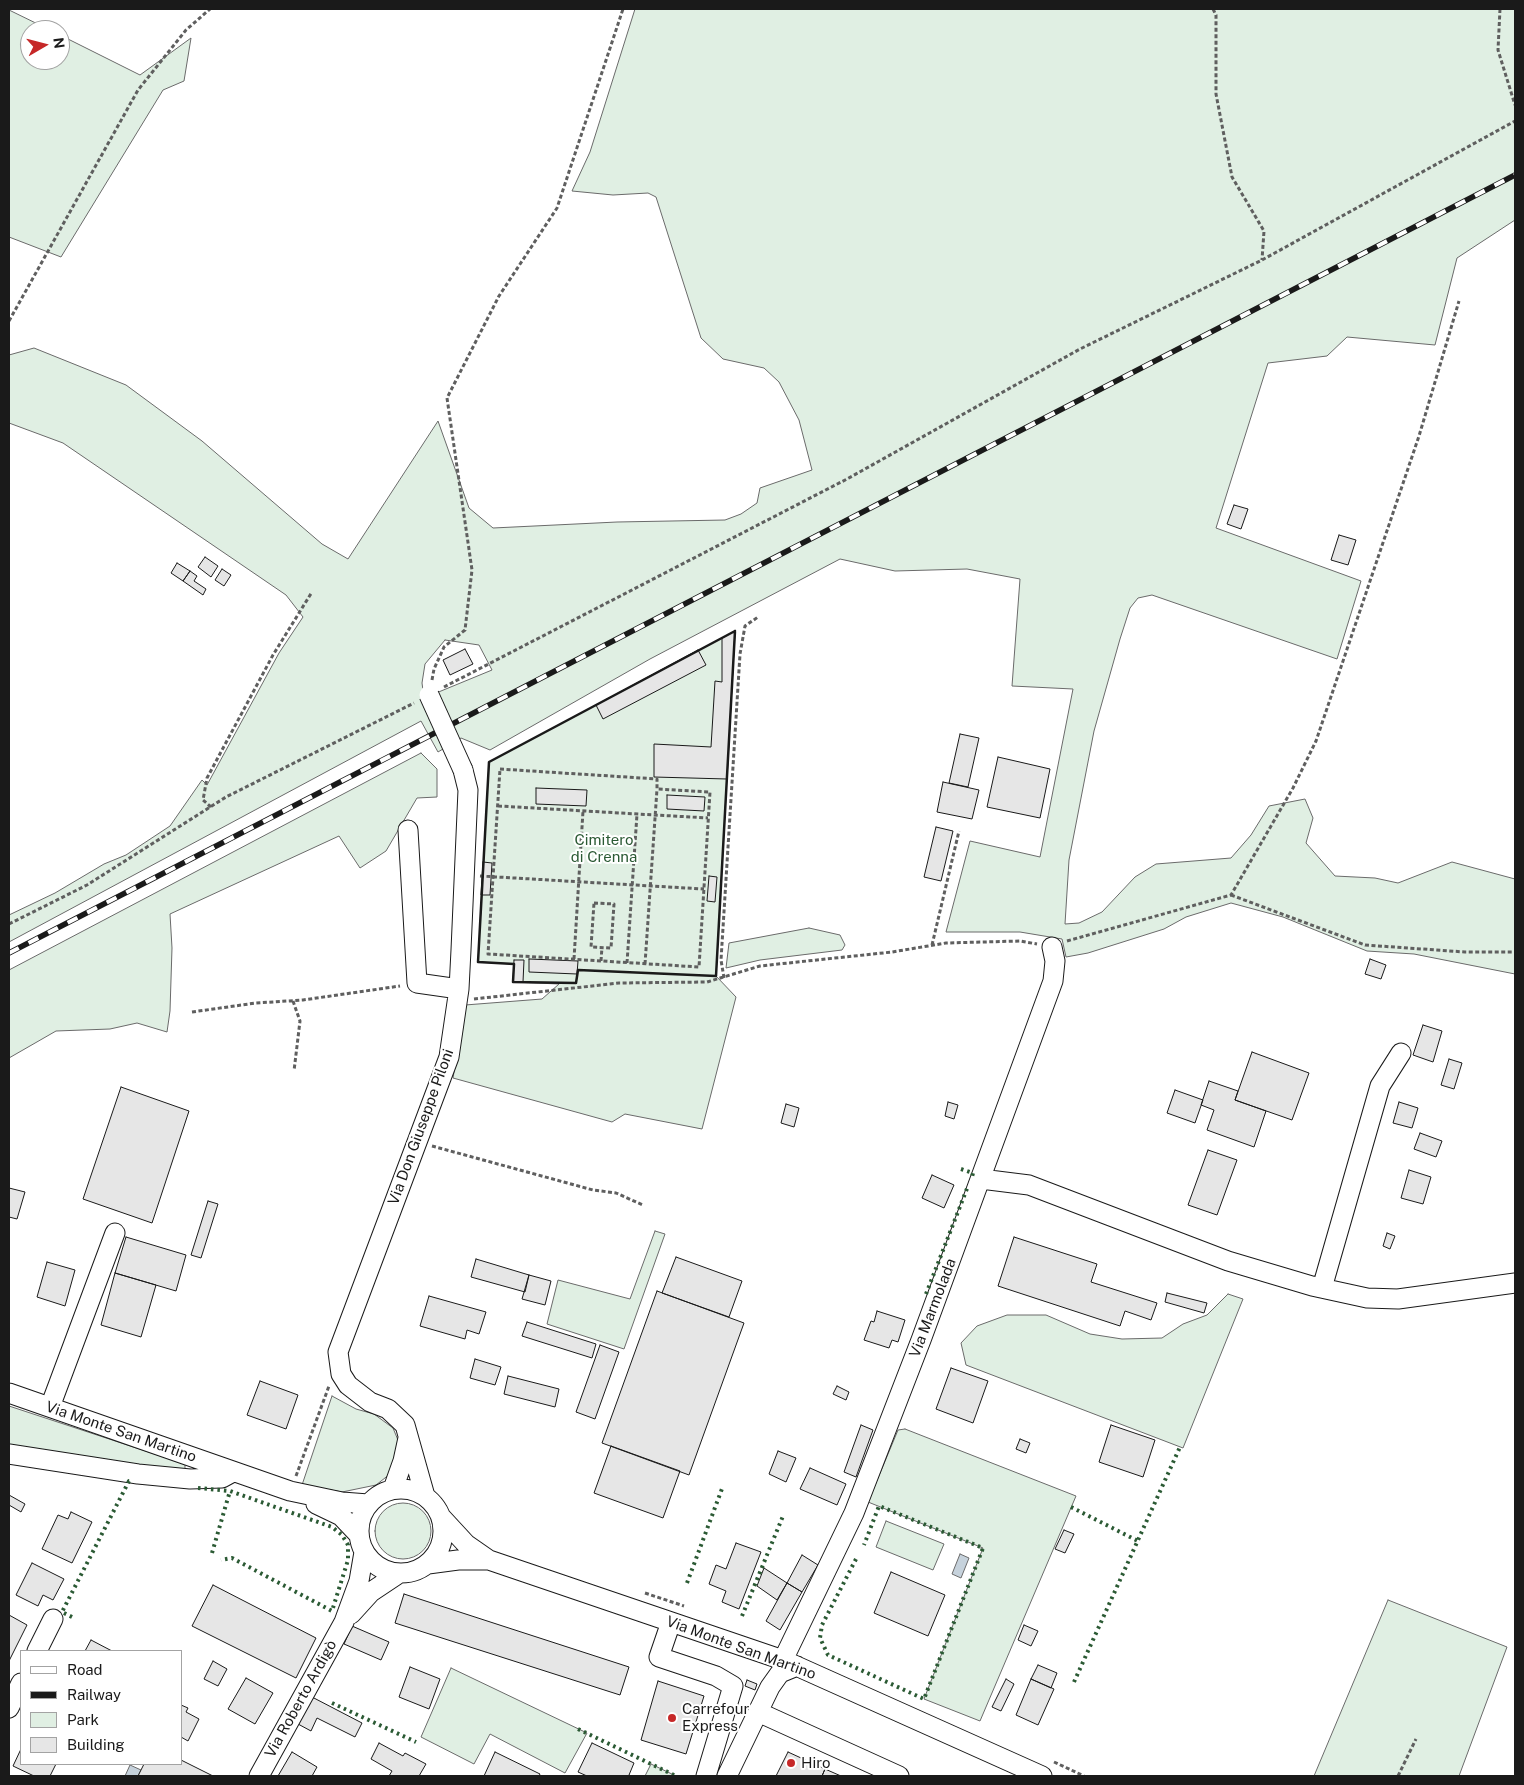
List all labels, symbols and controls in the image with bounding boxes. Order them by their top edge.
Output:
north arrow [20,20,70,70]
text: N [50,37,68,50]
park label: Cimitero di Crenna [571,831,637,866]
street label: Via Don Giuseppe Piloni [384,1046,458,1208]
street label: Via Marmolada [906,1256,960,1360]
street label: Via Monte San Martino [43,1398,199,1466]
street label: Via Monte San Martino [664,1613,818,1683]
street label: Via Roberto Ardigò [261,1637,341,1761]
legend [20,1650,182,1765]
text: Road [67,1661,103,1678]
text: Railway [67,1686,121,1703]
place label: Carrefour Express [682,1700,749,1735]
text: Park [67,1711,99,1728]
marker: Carrefour Express [666,1712,678,1724]
text: Building [67,1736,125,1753]
place label: Hiro [801,1754,831,1772]
marker: Hiro [785,1757,797,1769]

